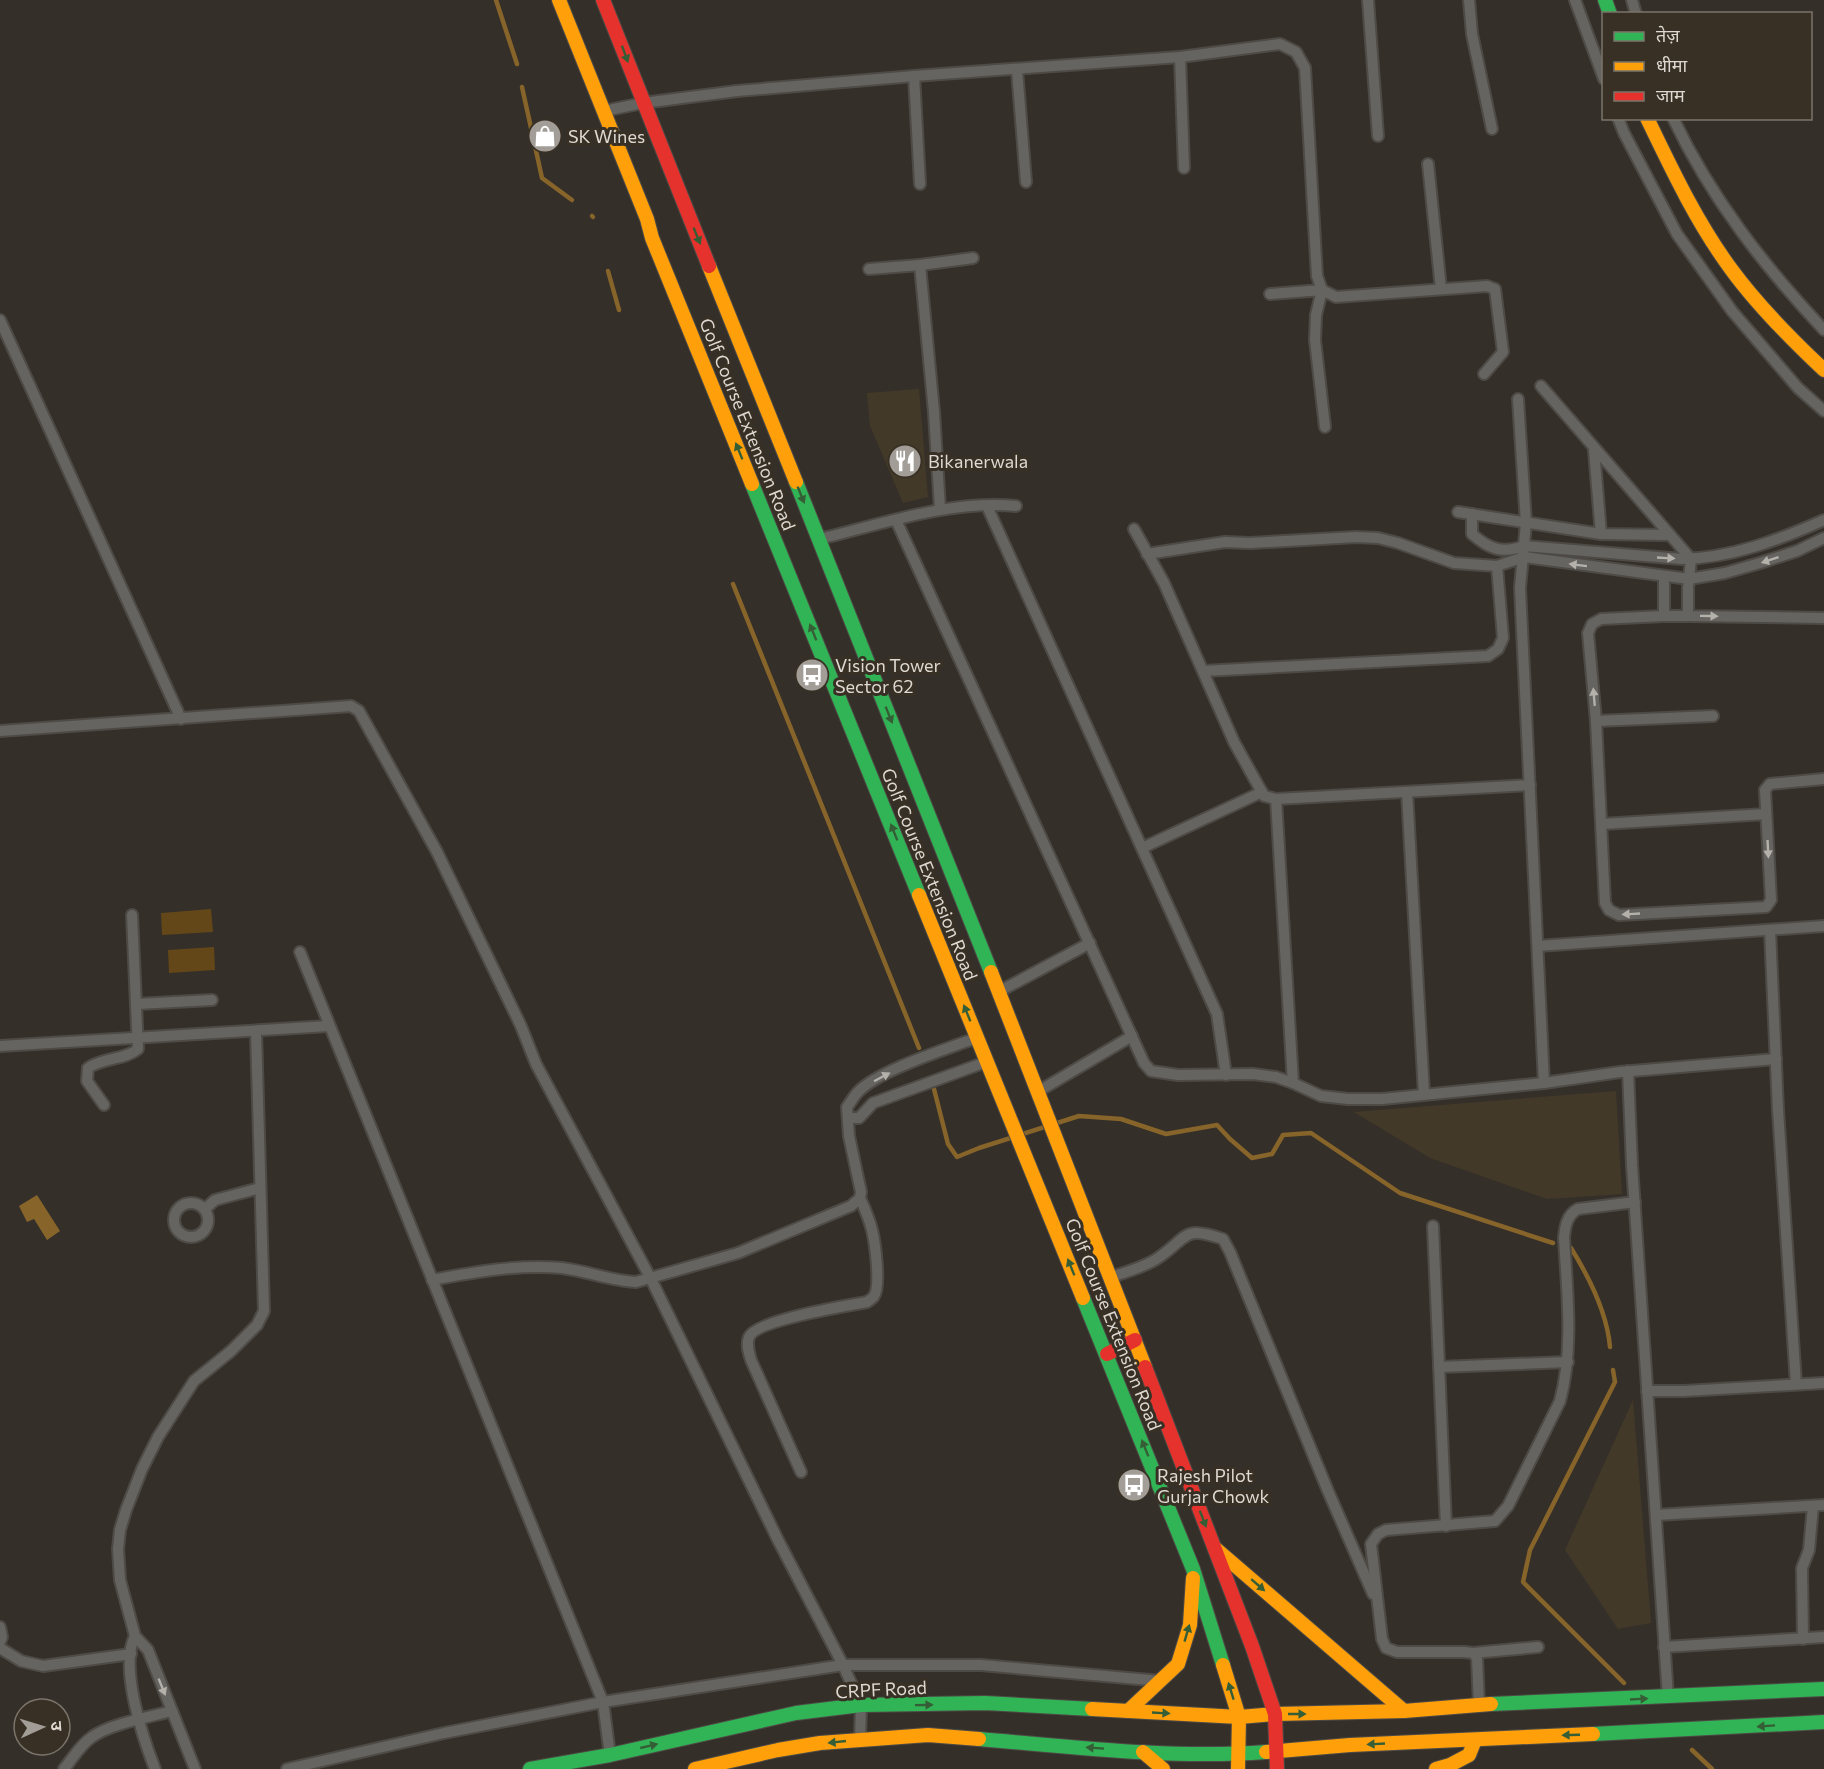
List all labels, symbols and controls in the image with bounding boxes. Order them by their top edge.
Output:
legend [1602,12,1812,120]
text: तेज़ [1656,24,1680,46]
one-way arrow [621,45,630,63]
text: धीमा [1656,54,1687,76]
text: जाम [1656,84,1686,106]
shop icon: SK Wines [527,118,563,154]
place label: SK Wines [568,125,645,147]
one-way arrow [692,227,702,245]
street label: Golf Course Extension Road [695,315,801,533]
one-way arrow [734,442,744,460]
restaurant icon: Bikanerwala [887,443,923,479]
place label: Bikanerwala [928,450,1028,472]
one-way arrow [796,486,806,504]
one-way arrow [1656,554,1675,563]
one-way arrow [1761,555,1779,565]
one-way arrow [1569,560,1588,569]
one-way arrow [1699,612,1718,621]
one-way arrow [808,623,817,641]
place label: Vision Tower Sector 62 [835,654,941,697]
bus stop icon: Vision Tower Sector 62 [794,657,830,693]
one-way arrow [1589,688,1599,707]
one-way arrow [884,706,894,724]
street label: Golf Course Extension Road [877,765,983,983]
one-way arrow [889,823,899,841]
one-way arrow [1763,840,1773,859]
one-way arrow [1621,910,1640,919]
one-way arrow [961,1004,971,1022]
one-way arrow [874,1072,891,1082]
street label: Golf Course Extension Road [1061,1215,1167,1433]
one-way arrow [1066,1258,1075,1276]
one-way arrow [1139,1439,1149,1457]
place label: Rajesh Pilot Gurjar Chowk [1157,1464,1270,1507]
bus stop icon: Rajesh Pilot Gurjar Chowk [1116,1467,1152,1503]
one-way arrow [1199,1510,1209,1528]
one-way arrow [1250,1579,1266,1592]
one-way arrow [1183,1624,1192,1642]
street label: CRPF Road [835,1676,927,1702]
one-way arrow [158,1678,167,1696]
one-way arrow [1226,1682,1235,1700]
one-way arrow [1629,1694,1648,1703]
north arrow [12,1697,72,1757]
one-way arrow [915,1700,934,1710]
one-way arrow [1151,1708,1170,1718]
one-way arrow [1288,1709,1307,1719]
text: उ [48,1721,67,1732]
one-way arrow [1756,1721,1775,1730]
one-way arrow [1561,1731,1580,1740]
one-way arrow [828,1737,847,1747]
one-way arrow [1367,1740,1386,1749]
one-way arrow [640,1741,659,1750]
one-way arrow [1085,1743,1104,1753]

